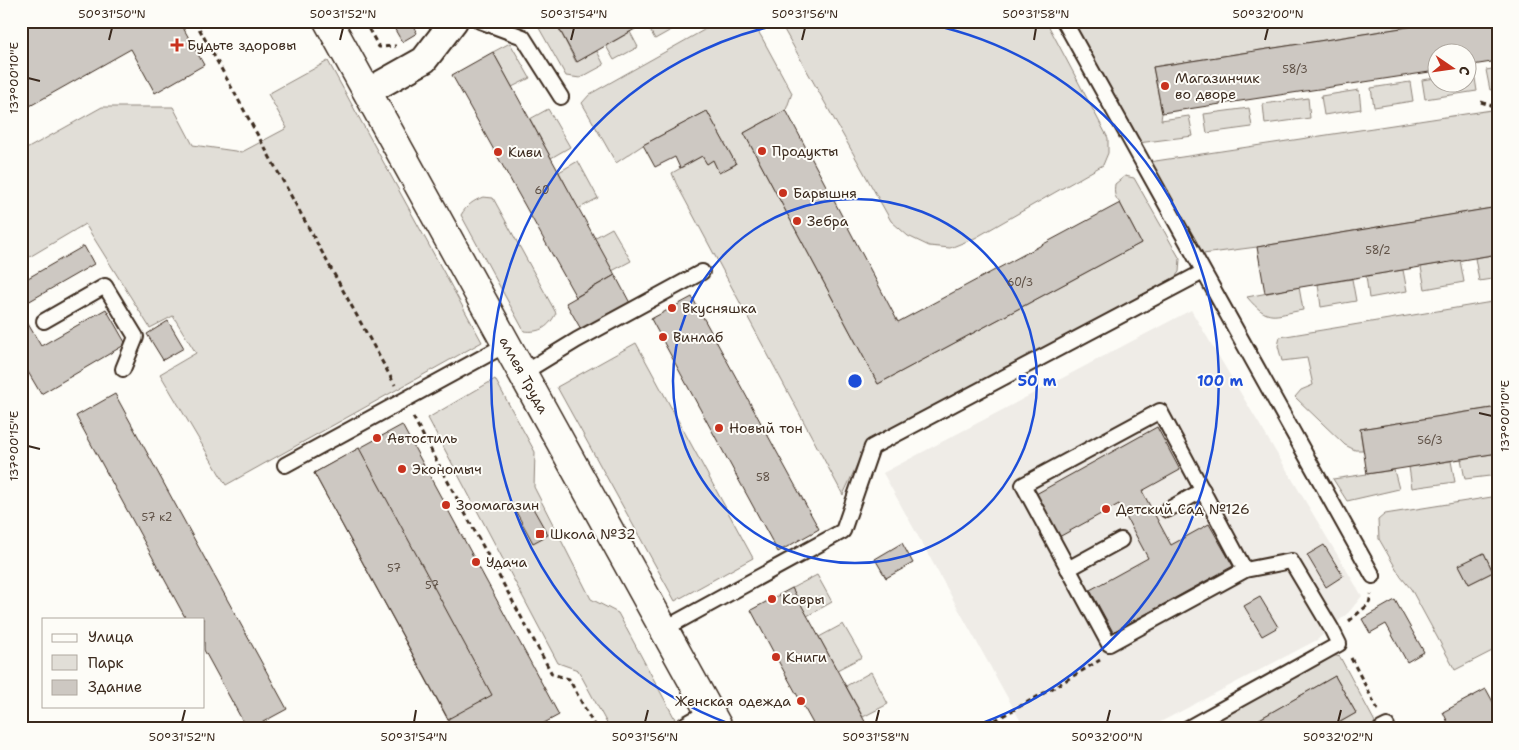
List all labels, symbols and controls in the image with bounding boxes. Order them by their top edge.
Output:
text: 50°31'50"N [78,6,146,22]
text: 50°31'52"N [310,6,376,22]
text: 50°31'54"N [540,6,608,22]
text: 50°31'56"N [772,6,838,22]
text: 50°31'58"N [1002,6,1070,22]
text: 50°32'00"N [1232,6,1304,22]
place label: Будьте здоровы [187,36,296,54]
marker: Будьте здоровы [171,39,183,51]
text: 137°00'10"E [6,42,22,114]
north arrow [1426,42,1476,92]
house number: 58/3 [1282,62,1308,77]
text: С [1455,65,1474,77]
place label: Магазинчик во дворе [1175,69,1260,103]
marker: Магазинчик во дворе [1159,80,1171,92]
place label: Продукты [772,142,839,160]
place label: Киви [508,143,542,161]
marker: Продукты [756,145,768,157]
marker: Киви [492,146,504,158]
house number: 60 [534,183,550,198]
place label: Барышня [793,184,857,202]
marker: Барышня [777,187,789,199]
place label: Зебра [807,212,849,230]
marker: Зебра [791,215,803,227]
house number: 58/2 [1365,243,1391,258]
house number: 60/3 [1007,275,1033,290]
place label: Вкусняшка [682,299,757,317]
marker: Вкусняшка [666,302,678,314]
place label: Винлаб [673,328,723,346]
marker: Винлаб [657,331,669,343]
street label: аллея Труда [495,333,553,417]
text: 50 m [1018,371,1057,391]
text: 100 m [1197,371,1243,391]
centre of rings [846,372,864,390]
text: 137°00'10"E [1497,380,1513,452]
text: 137°00'15"E [6,411,22,481]
place label: Новый тон [729,419,803,437]
marker: Новый тон [713,422,725,434]
place label: Автостиль [387,429,457,447]
marker: Автостиль [371,432,383,444]
house number: 56/3 [1417,433,1443,448]
place label: Экономыч [412,460,482,478]
marker: Экономыч [396,463,408,475]
house number: 58 [756,470,770,485]
place label: Зоомагазин [456,496,539,514]
marker: Зоомагазин [440,499,452,511]
place label: Детский Сад №126 [1116,500,1250,518]
marker: Детский Сад №126 [1100,503,1112,515]
house number: 57 к2 [142,510,172,525]
place label: Школа №32 [550,525,636,543]
marker: Школа №32 [534,528,546,540]
place label: Удача [486,553,527,571]
marker: Удача [470,556,482,568]
house number: 57 [387,561,401,576]
house number: 57 [425,578,439,593]
place label: Ковры [782,590,825,608]
marker: Ковры [766,593,778,605]
legend [42,618,205,708]
text: Улица [88,627,134,647]
place label: Книги [786,648,827,666]
marker: Книги [770,651,782,663]
text: Парк [88,653,124,673]
text: Здание [88,677,142,697]
place label: Женская одежда [675,692,791,710]
marker: Женская одежда [795,695,807,707]
text: 50°31'52"N [149,729,215,745]
text: 50°31'54"N [380,729,448,745]
text: 50°31'56"N [612,729,678,745]
text: 50°31'58"N [842,729,910,745]
text: 50°32'00"N [1071,729,1143,745]
text: 50°32'02"N [1303,729,1373,745]

